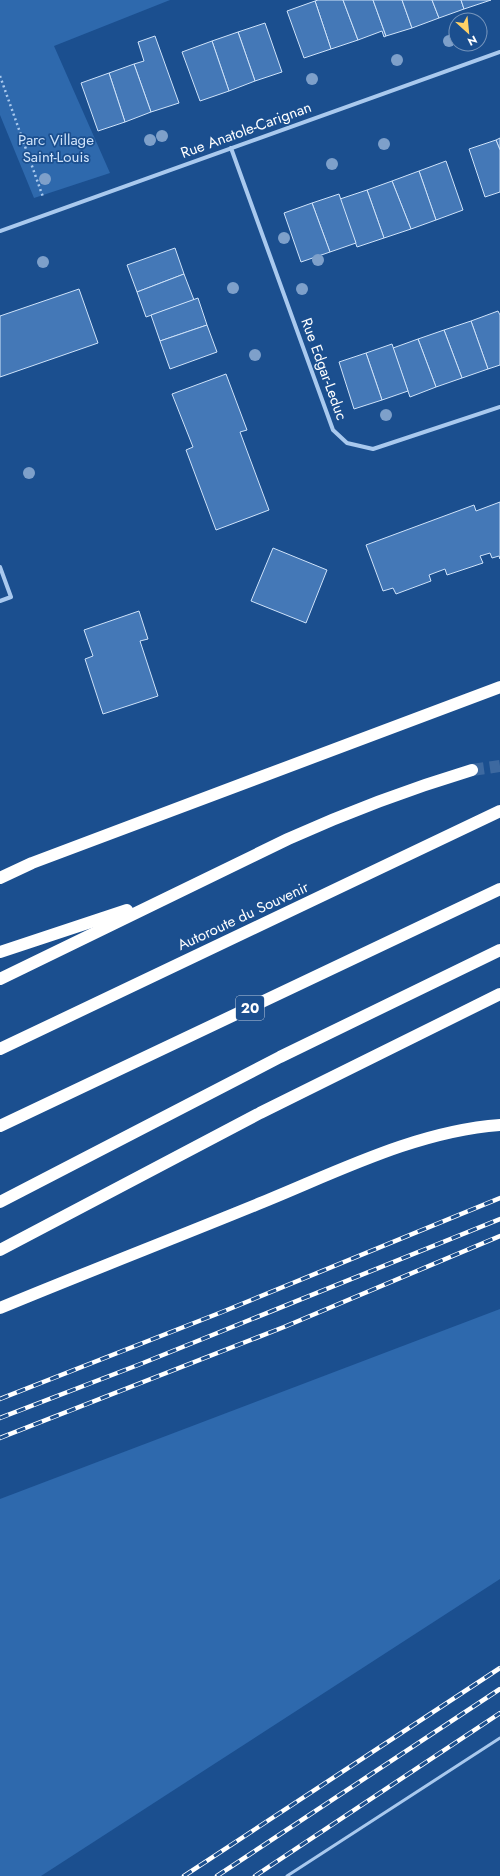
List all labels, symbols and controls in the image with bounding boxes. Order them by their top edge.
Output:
north arrow [448,12,488,52]
text: N [465,32,480,50]
street label: Rue Anatole-Carignan [178,96,314,164]
park label: Parc Village Saint-Louis [18,129,94,168]
street label: Rue Edgar-Leduc [295,315,353,423]
street label: Autoroute du Souvenir [174,876,313,956]
road number: 20 [236,996,264,1020]

